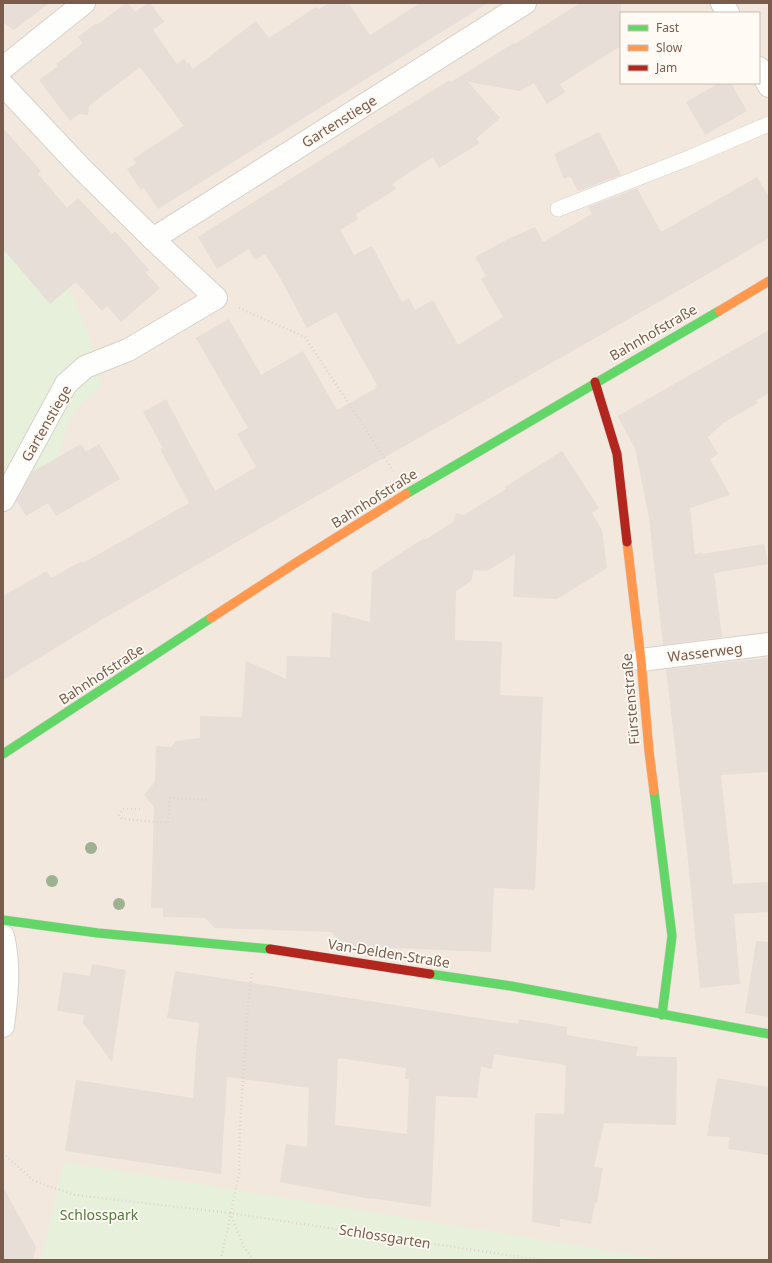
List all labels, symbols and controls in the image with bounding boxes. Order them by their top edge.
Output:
legend [620,12,760,84]
text: Fast [656,19,680,36]
text: Slow [656,39,683,56]
text: Jam [655,59,677,76]
street label: Gartenstiege [298,90,380,152]
street label: Bahnhofstraße [606,299,700,365]
street label: Gartenstiege [16,381,76,465]
street label: Bahnhofstraße [327,464,421,532]
street label: Wasserweg [667,638,743,666]
street label: Bahnhofstraße [55,639,147,709]
street label: Fürstenstraße [617,652,643,746]
street label: Van-Delden-Straße [327,934,452,972]
park label: Schlosspark [60,1205,139,1224]
street label: Schlossgarten [338,1219,432,1253]

